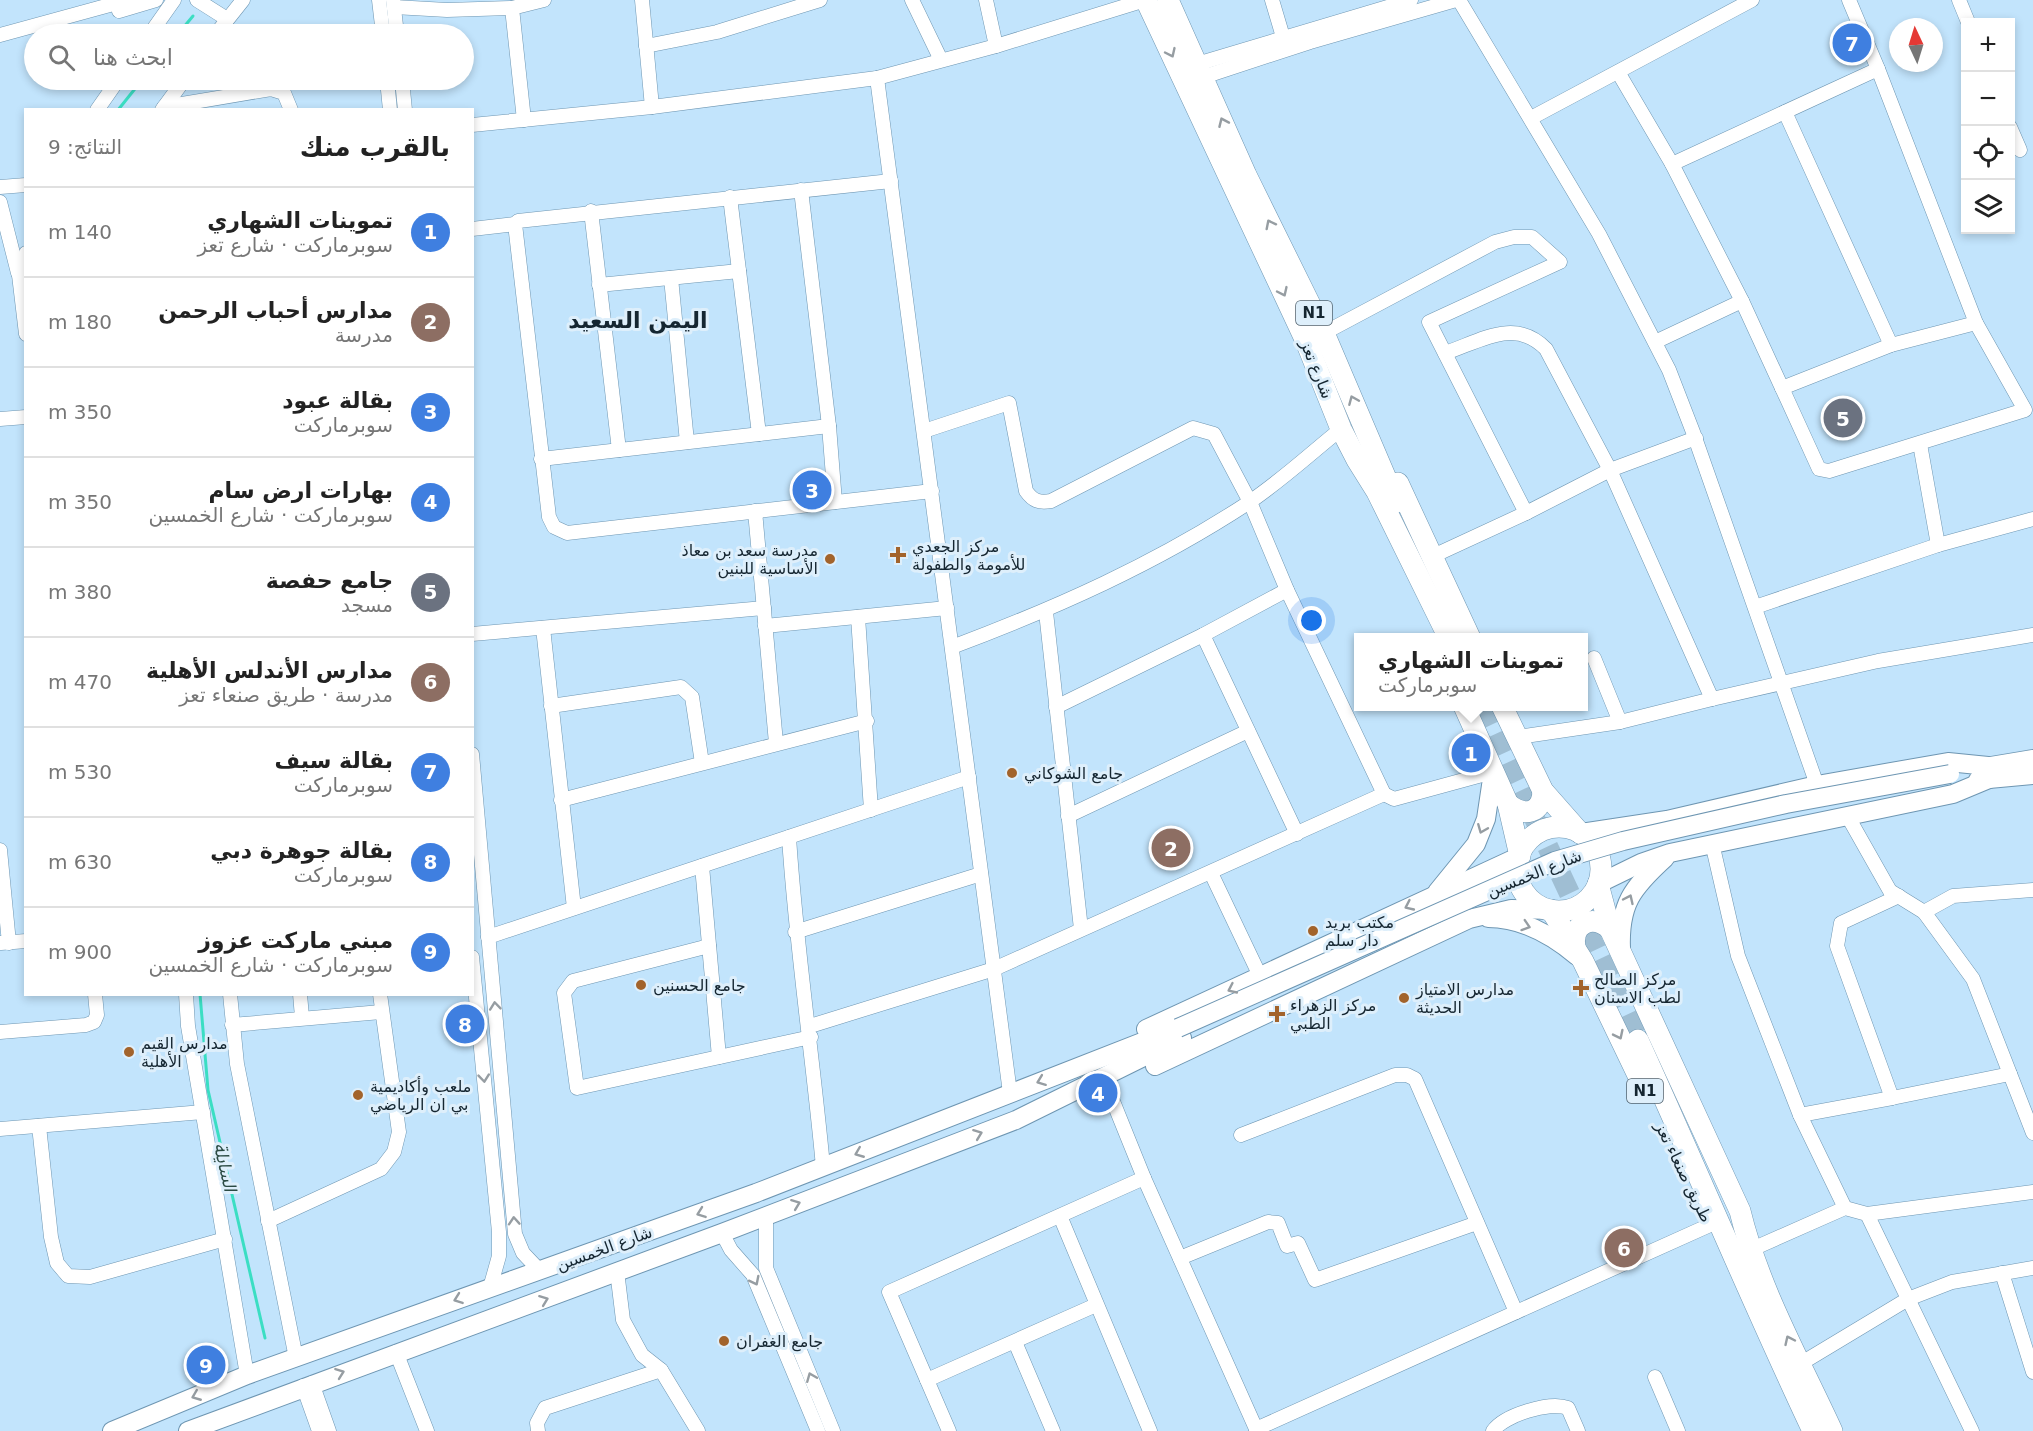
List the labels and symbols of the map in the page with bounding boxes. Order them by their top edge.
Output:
north arrow [1889,18,1943,72]
pin: 7 [1832,20,1872,66]
one-way arrow [1163,46,1175,57]
one-way arrow [1218,117,1230,128]
one-way arrow [1266,219,1278,230]
one-way arrow [1275,285,1287,296]
road number: N1 [1296,301,1332,325]
district label: اليمن السعيد [568,308,708,334]
street label: شارع تعز [1295,336,1337,402]
one-way arrow [1348,395,1360,406]
pin: 5 [1824,396,1862,440]
pin: 3 [792,468,832,512]
place label: مركز الجعدي للأمومة والطفولة [912,537,1025,575]
place label: مدرسة سعد بن معاذ الأساسية للبنين [682,541,818,579]
marker: مركز الجعدي للأمومة والطفولة [889,546,907,564]
marker: مدرسة سعد بن معاذ الأساسية للبنين [823,552,837,566]
your location [1297,606,1326,635]
pin: 1 [1452,730,1490,776]
place label: جامع الشوكاني [1024,764,1123,784]
marker: جامع الشوكاني [1005,766,1019,780]
one-way arrow [1477,823,1489,834]
pin: 2 [1152,826,1190,870]
street label: شارع الخمسين [1484,846,1585,902]
one-way arrow [1622,894,1634,905]
one-way arrow [1405,899,1416,911]
place label: مكتب بريد دار سلم [1325,913,1394,951]
one-way arrow [1520,918,1531,931]
marker: مكتب بريد دار سلم [1306,924,1320,938]
place label: مركز الصالح لطب الاسنان [1594,970,1681,1007]
place label: جامع الحسنين [653,976,746,996]
marker: جامع الحسنين [634,978,648,992]
marker: مركز الصالح لطب الاسنان [1572,979,1590,997]
place label: مدارس الامتياز الحديثة [1415,980,1514,1017]
one-way arrow [1228,981,1239,993]
marker: مدارس الامتياز الحديثة [1397,991,1411,1005]
place label: مركز الزهراء الطبي [1290,996,1376,1034]
pin: 8 [446,1002,484,1046]
one-way arrow [489,1002,502,1011]
marker: مركز الزهراء الطبي [1268,1005,1286,1023]
one-way arrow [1611,1028,1623,1039]
place label: مدارس القيم الأهلية [141,1034,228,1071]
marker: مدارس القيم الأهلية [122,1045,136,1059]
pin: 4 [1078,1070,1118,1116]
one-way arrow [477,1074,490,1083]
one-way arrow [1036,1074,1047,1087]
place label: ملعب وأكاديمية بي ان الرياضي [370,1076,471,1115]
road number: N1 [1627,1079,1663,1103]
marker: ملعب وأكاديمية بي ان الرياضي [351,1088,365,1102]
street label: طريق صنعاء تعز [1650,1118,1716,1226]
one-way arrow [972,1129,983,1142]
water label: السايلة [210,1141,242,1195]
one-way arrow [855,1146,866,1158]
one-way arrow [790,1199,801,1211]
one-way arrow [696,1206,707,1219]
one-way arrow [508,1217,521,1226]
street label: شارع الخمسين [554,1222,655,1276]
pin: 6 [1604,1226,1644,1270]
one-way arrow [747,1275,759,1286]
one-way arrow [453,1292,464,1305]
one-way arrow [538,1294,548,1307]
place label: جامع الغفران [736,1332,823,1352]
marker: جامع الغفران [717,1334,731,1348]
one-way arrow [1784,1336,1796,1347]
pin: 9 [186,1342,226,1388]
one-way arrow [334,1367,345,1380]
one-way arrow [806,1372,818,1383]
one-way arrow [191,1389,202,1401]

